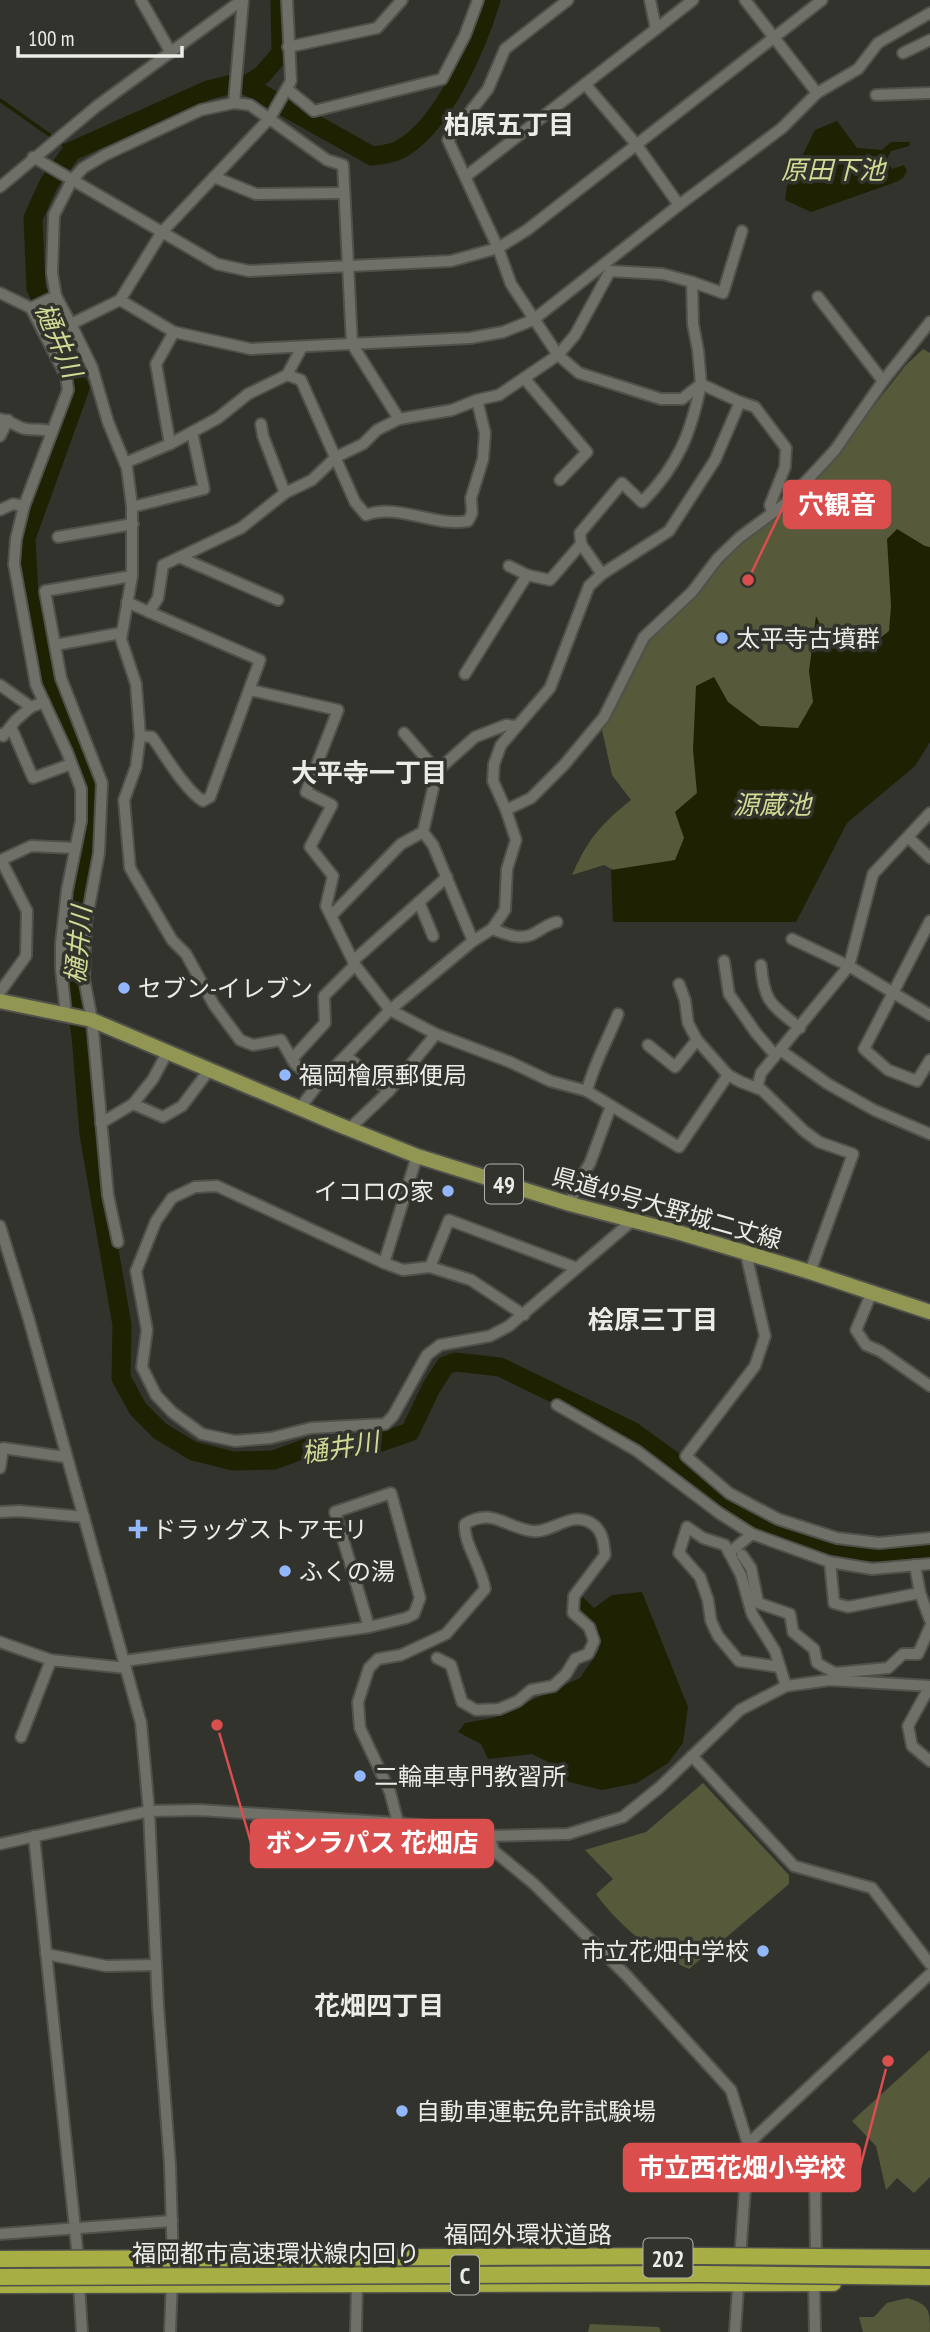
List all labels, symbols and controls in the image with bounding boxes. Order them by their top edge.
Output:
scale bar [18,14,182,58]
text: 100 m [28,25,74,52]
district label: 柏原五丁目 [444,108,574,141]
water label: 原田下池 [781,153,888,186]
water label: 樋井川 [29,298,91,385]
callout: 穴観音 [784,481,890,528]
text: 穴観音 [798,488,876,521]
place label: 太平寺古墳群 [736,623,880,654]
marker: 太平寺古墳群 [714,630,730,646]
district label: 大平寺一丁目 [291,756,447,789]
water label: 源蔵池 [733,788,814,821]
water label: 樋井川 [58,902,98,985]
place label: セブン-イレブン [138,973,313,1004]
marker: セブン-イレブン [116,980,132,996]
place label: 福岡檜原郵便局 [299,1060,467,1091]
marker: 福岡檜原郵便局 [277,1067,293,1083]
street label: 県道49号大野城二丈線 [549,1160,785,1256]
road number: 49 [485,1164,523,1204]
place label: イコロの家 [314,1176,434,1207]
marker: イコロの家 [440,1183,456,1199]
district label: 桧原三丁目 [588,1303,718,1336]
water label: 樋井川 [299,1424,384,1469]
place label: ドラッグストアモリ [152,1514,368,1545]
marker: ドラッグストアモリ [130,1521,146,1537]
place label: ふくの湯 [299,1556,395,1587]
marker: ふくの湯 [277,1563,293,1579]
place label: 二輪車専門教習所 [374,1761,566,1792]
marker: 二輪車専門教習所 [352,1768,368,1784]
callout: ボンラパス 花畑店 [251,1820,493,1867]
text: ボンラパス 花畑店 [265,1826,479,1859]
place label: 市立花畑中学校 [581,1936,749,1967]
marker: 市立花畑中学校 [755,1943,771,1959]
district label: 花畑四丁目 [314,1989,444,2022]
place label: 自動車運転免許試験場 [416,2096,656,2127]
marker: 自動車運転免許試験場 [394,2103,410,2119]
callout: 市立西花畑小学校 [624,2144,860,2191]
text: 市立西花畑小学校 [638,2151,846,2184]
street label: 福岡外環状道路 [444,2219,612,2250]
street label: 福岡都市高速環状線内回り [132,2238,420,2269]
road number: 202 [644,2238,692,2278]
road number: C [451,2256,479,2294]

